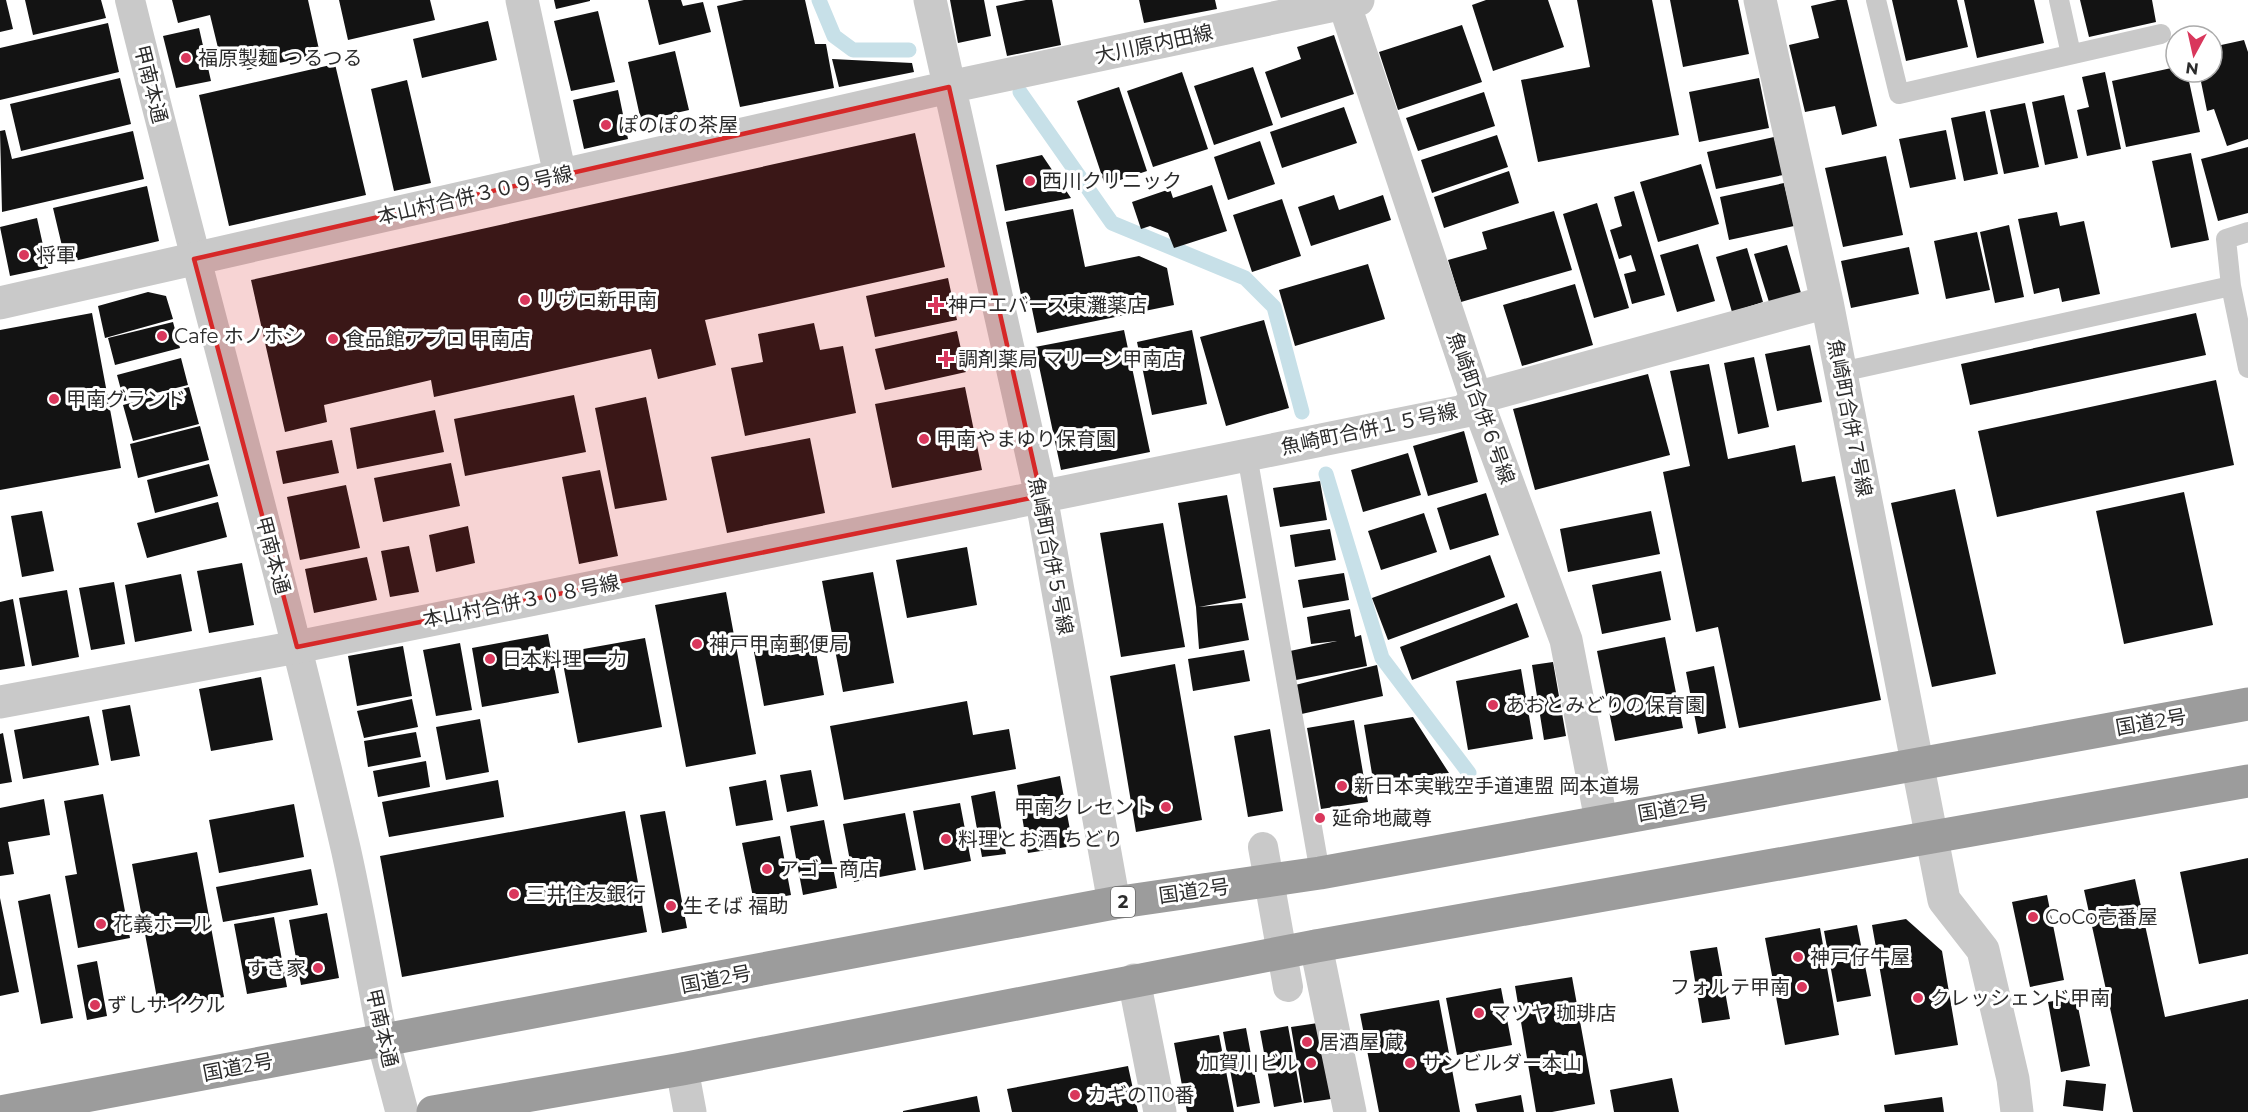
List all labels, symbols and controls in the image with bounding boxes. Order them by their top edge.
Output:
street label: 大川原内田線 [1093,20,1215,68]
north arrow [2164,24,2224,84]
street label: 甲南本通 [130,42,172,126]
place label: 福原製麺 つるつる [198,46,362,70]
marker: 福原製麺 つるつる [179,51,193,65]
text: N [2184,58,2200,79]
place label: ぽのぽの茶屋 [618,113,738,137]
marker: ぽのぽの茶屋 [599,118,613,132]
street label: 本山村合併３０９号線 [375,161,575,229]
place label: 西川クリニック [1042,169,1182,193]
marker: 西川クリニック [1023,174,1037,188]
place label: 将軍 [36,243,76,267]
marker: 将軍 [17,248,31,262]
place label: リヴロ新甲南 [537,288,657,312]
marker: リヴロ新甲南 [518,293,532,307]
place label: 神戸エバース東灘薬店 [948,293,1147,317]
marker: 神戸エバース東灘薬店 [929,298,943,312]
place label: Cafe ホノホシ [174,324,304,348]
place label: 食品館アプロ 甲南店 [345,327,530,351]
marker: Cafe ホノホシ [155,329,169,343]
street label: 魚崎町合併６号線 [1442,329,1520,487]
marker: 食品館アプロ 甲南店 [326,332,340,346]
street label: 魚崎町合併７号線 [1823,337,1877,499]
place label: 調剤薬局 マリーン甲南店 [958,347,1182,371]
marker: 調剤薬局 マリーン甲南店 [939,352,953,366]
place label: 甲南グランド [66,387,186,411]
marker: 甲南グランド [47,392,61,406]
street label: 魚崎町合併１５号線 [1278,399,1460,459]
place label: 甲南やまゆり保育園 [936,427,1116,451]
marker: 甲南やまゆり保育園 [917,432,931,446]
street label: 魚崎町合併５号線 [1024,475,1078,637]
street label: 甲南本通 [251,513,295,597]
street label: 本山村合併３０８号線 [421,570,621,632]
place label: 神戸甲南郵便局 [709,632,849,656]
marker: 神戸甲南郵便局 [690,637,704,651]
place label: 日本料理 一力 [502,647,627,671]
marker: 日本料理 一力 [483,652,497,666]
place label: あおとみどりの保育園 [1505,693,1705,717]
marker: あおとみどりの保育園 [1486,698,1500,712]
street label: 国道2号 [2114,704,2188,740]
place label: 新日本実戦空手道連盟 岡本道場 [1354,774,1639,798]
marker: 新日本実戦空手道連盟 岡本道場 [1335,779,1349,793]
street label: 国道2号 [1636,790,1710,826]
place label: 甲南クレセント [1014,795,1154,819]
marker: 甲南クレセント [1159,800,1173,814]
place label: 延命地蔵尊 [1332,806,1432,830]
marker: 延命地蔵尊 [1313,811,1327,825]
place label: 料理とお酒 ちどり [958,827,1123,851]
marker: 料理とお酒 ちどり [939,832,953,846]
place label: アゴー商店 [779,857,879,881]
marker: アゴー商店 [760,862,774,876]
street label: 国道2号 [1157,874,1231,908]
place label: 三井住友銀行 [526,882,646,906]
marker: 三井住友銀行 [507,887,521,901]
road number: 2 [1111,887,1135,917]
place label: 生そば 福助 [683,894,788,918]
marker: 生そば 福助 [664,899,678,913]
place label: CoCo壱番屋 [2045,905,2158,929]
marker: CoCo壱番屋 [2026,910,2040,924]
place label: 花義ホール [113,912,213,936]
marker: 花義ホール [94,917,108,931]
place label: 神戸仔牛屋 [1810,945,1910,969]
marker: 神戸仔牛屋 [1791,950,1805,964]
place label: すき家 [246,956,306,980]
street label: 国道2号 [679,960,753,998]
marker: すき家 [311,961,325,975]
place label: フォルテ甲南 [1670,975,1790,999]
marker: フォルテ甲南 [1795,980,1809,994]
street label: 甲南本通 [361,986,403,1070]
place label: クレッシェンド甲南 [1930,986,2110,1010]
marker: クレッシェンド甲南 [1911,991,1925,1005]
place label: ずしサイクル [107,993,226,1017]
marker: ずしサイクル [88,998,102,1012]
place label: マツヤ 珈琲店 [1491,1001,1616,1025]
marker: マツヤ 珈琲店 [1472,1006,1486,1020]
place label: 居酒屋 蔵 [1319,1030,1404,1054]
marker: 居酒屋 蔵 [1300,1035,1314,1049]
street label: 国道2号 [201,1048,275,1086]
place label: 加賀川ビル [1199,1051,1299,1075]
place label: サンビルダー本山 [1422,1051,1582,1075]
marker: 加賀川ビル [1304,1056,1318,1070]
marker: サンビルダー本山 [1403,1056,1417,1070]
place label: カギの110番 [1087,1083,1195,1107]
marker: カギの110番 [1068,1088,1082,1102]

